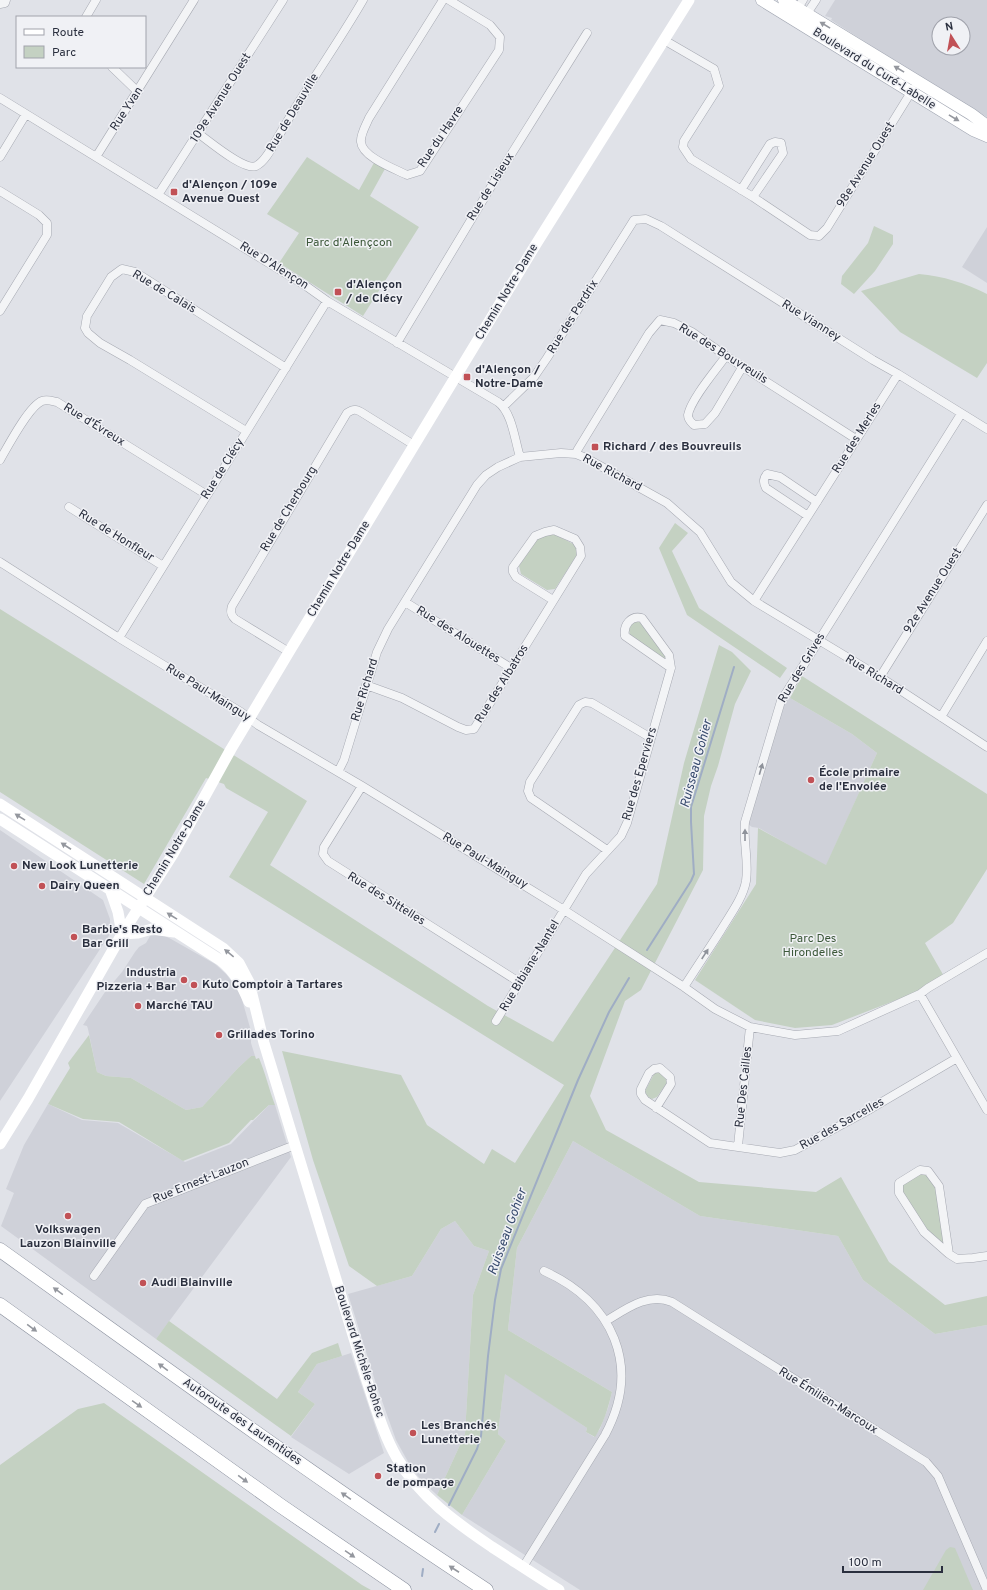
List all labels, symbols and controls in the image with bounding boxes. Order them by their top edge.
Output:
legend [16,16,146,68]
north arrow [931,16,971,56]
text: N [944,20,954,35]
one-way arrow [820,21,830,29]
street label: Boulevard du Curé-Labelle [809,24,939,114]
text: Route [52,25,84,41]
text: Parc [52,45,76,61]
street label: 109e Avenue Ouest [187,50,255,146]
one-way arrow [893,66,905,73]
street label: Rue de Deauville [263,71,323,155]
street label: Rue Yvan [107,84,147,134]
street label: Rue du Havre [414,103,468,171]
one-way arrow [949,114,959,122]
street label: 98e Avenue Ouest [833,119,899,211]
street label: Rue de Lisieux [464,150,518,224]
place label: d'Alençon / 109e Avenue Ouest [182,177,277,207]
marker: d'Alençon / 109e Avenue Ouest [169,187,179,197]
park label: Parc d'Alençcon [306,235,392,251]
street label: Rue D'Alençon [236,238,312,294]
street label: Chemin Notre-Dame [472,241,542,343]
street label: Rue de Calais [129,267,199,317]
place label: d'Alençon / de Clécy [345,277,403,307]
street label: Rue des Perdrix [544,277,602,357]
marker: d'Alençon / de Clécy [333,287,343,297]
street label: Rue Vianney [778,296,844,346]
street label: Rue des Bouvreuils [675,320,771,388]
place label: d'Alençon / Notre-Dame [475,362,544,392]
marker: d'Alençon / Notre-Dame [462,372,472,382]
street label: Rue des Merles [829,399,885,477]
street label: Rue d'Évreux [60,400,128,450]
street label: Rue de Clécy [198,435,248,503]
place label: Richard / des Bouvreuils [603,439,742,455]
marker: Richard / des Bouvreuils [590,442,600,452]
street label: Rue Richard [579,451,645,495]
street label: Rue de Cherbourg [257,463,321,555]
street label: Rue de Honfleur [75,506,157,566]
street label: Chemin Notre-Dame [304,518,374,620]
street label: 92e Avenue Ouest [900,545,966,637]
street label: Rue des Alouettes [413,603,503,667]
street label: Rue des Grives [775,630,829,706]
street label: Rue des Albatros [471,642,533,726]
street label: Rue Richard [842,651,906,699]
street label: Rue Richard [348,656,382,724]
street label: Rue Paul-Mainguy [162,660,254,726]
water label: Ruisseau Gohier [678,717,717,810]
street label: Rue des Eperviers [619,725,661,823]
one-way arrow [758,763,764,775]
place label: École primaire de l'Envolée [819,765,900,795]
marker: École primaire de l'Envolée [806,775,816,785]
street label: Chemin Notre-Dame [140,797,210,899]
one-way arrow [14,813,26,820]
one-way arrow [742,828,748,841]
street label: Rue Paul-Mainguy [439,829,531,893]
one-way arrow [61,842,71,850]
place label: New Look Lunetterie [22,858,139,874]
marker: New Look Lunetterie [9,861,19,871]
street label: Rue des Sittelles [344,869,428,929]
place label: Dairy Queen [50,878,120,894]
marker: Dairy Queen [37,881,47,891]
one-way arrow [166,912,178,919]
street label: Rue Bibiane-Nantel [496,917,564,1015]
place label: Barbie's Resto Bar Grill [82,922,163,952]
park label: Parc Des Hirondelles [783,931,843,961]
marker: Barbie's Resto Bar Grill [69,932,79,942]
one-way arrow [224,949,234,958]
one-way arrow [701,949,709,959]
place label: Industria Pizzeria + Bar [97,965,176,995]
marker: Industria Pizzeria + Bar [179,975,189,985]
place label: Kuto Comptoir à Tartares [202,977,343,993]
marker: Kuto Comptoir à Tartares [189,980,199,990]
place label: Marché TAU [146,998,213,1014]
marker: Marché TAU [133,1001,143,1011]
place label: Grillades Torino [227,1027,315,1043]
marker: Grillades Torino [214,1030,224,1040]
street label: Rue Des Cailles [732,1045,756,1129]
street label: Rue des Sarcelles [797,1094,887,1154]
street label: Rue Ernest-Lauzon [151,1154,251,1208]
water label: Ruisseau Gohier [485,1186,531,1277]
marker: Volkswagen Lauzon Blainville [63,1211,73,1221]
place label: Volkswagen Lauzon Blainville [20,1222,117,1252]
place label: Audi Blainville [151,1275,233,1291]
marker: Audi Blainville [138,1278,148,1288]
street label: Boulevard Michèle-Bohec [330,1284,388,1420]
one-way arrow [52,1287,63,1295]
one-way arrow [26,1324,37,1332]
one-way arrow [158,1363,169,1371]
street label: Rue Émilien-Marcoux [775,1364,881,1438]
street label: Autoroute des Laurentides [179,1375,305,1469]
one-way arrow [132,1400,143,1408]
place label: Les Branchés Lunetterie [421,1418,497,1448]
marker: Les Branchés Lunetterie [408,1428,418,1438]
place label: Station de pompage [386,1461,454,1491]
marker: Station de pompage [373,1471,383,1481]
one-way arrow [238,1475,248,1483]
one-way arrow [341,1492,351,1500]
scale bar [843,1548,942,1574]
one-way arrow [345,1550,355,1558]
text: 100 m [849,1555,882,1571]
one-way arrow [448,1565,460,1572]

